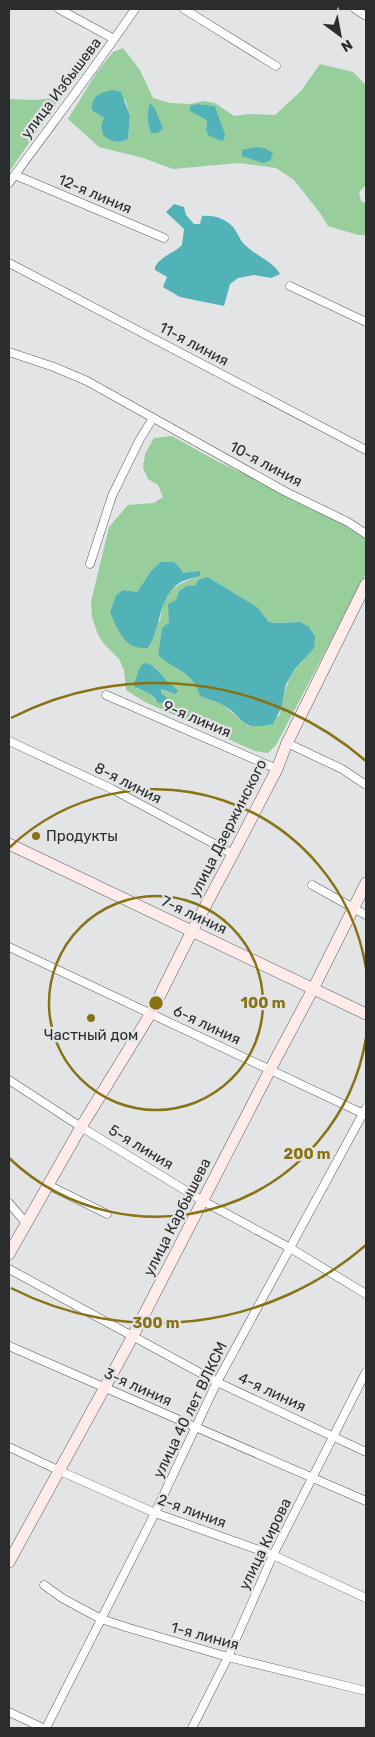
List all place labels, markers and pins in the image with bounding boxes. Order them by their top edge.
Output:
place label: Продукты [46,827,118,845]
marker: Продукты [30,830,42,842]
centre of rings [147,994,165,1012]
marker: Частный дом [85,1012,97,1024]
place label: Частный дом [44,1026,138,1044]

